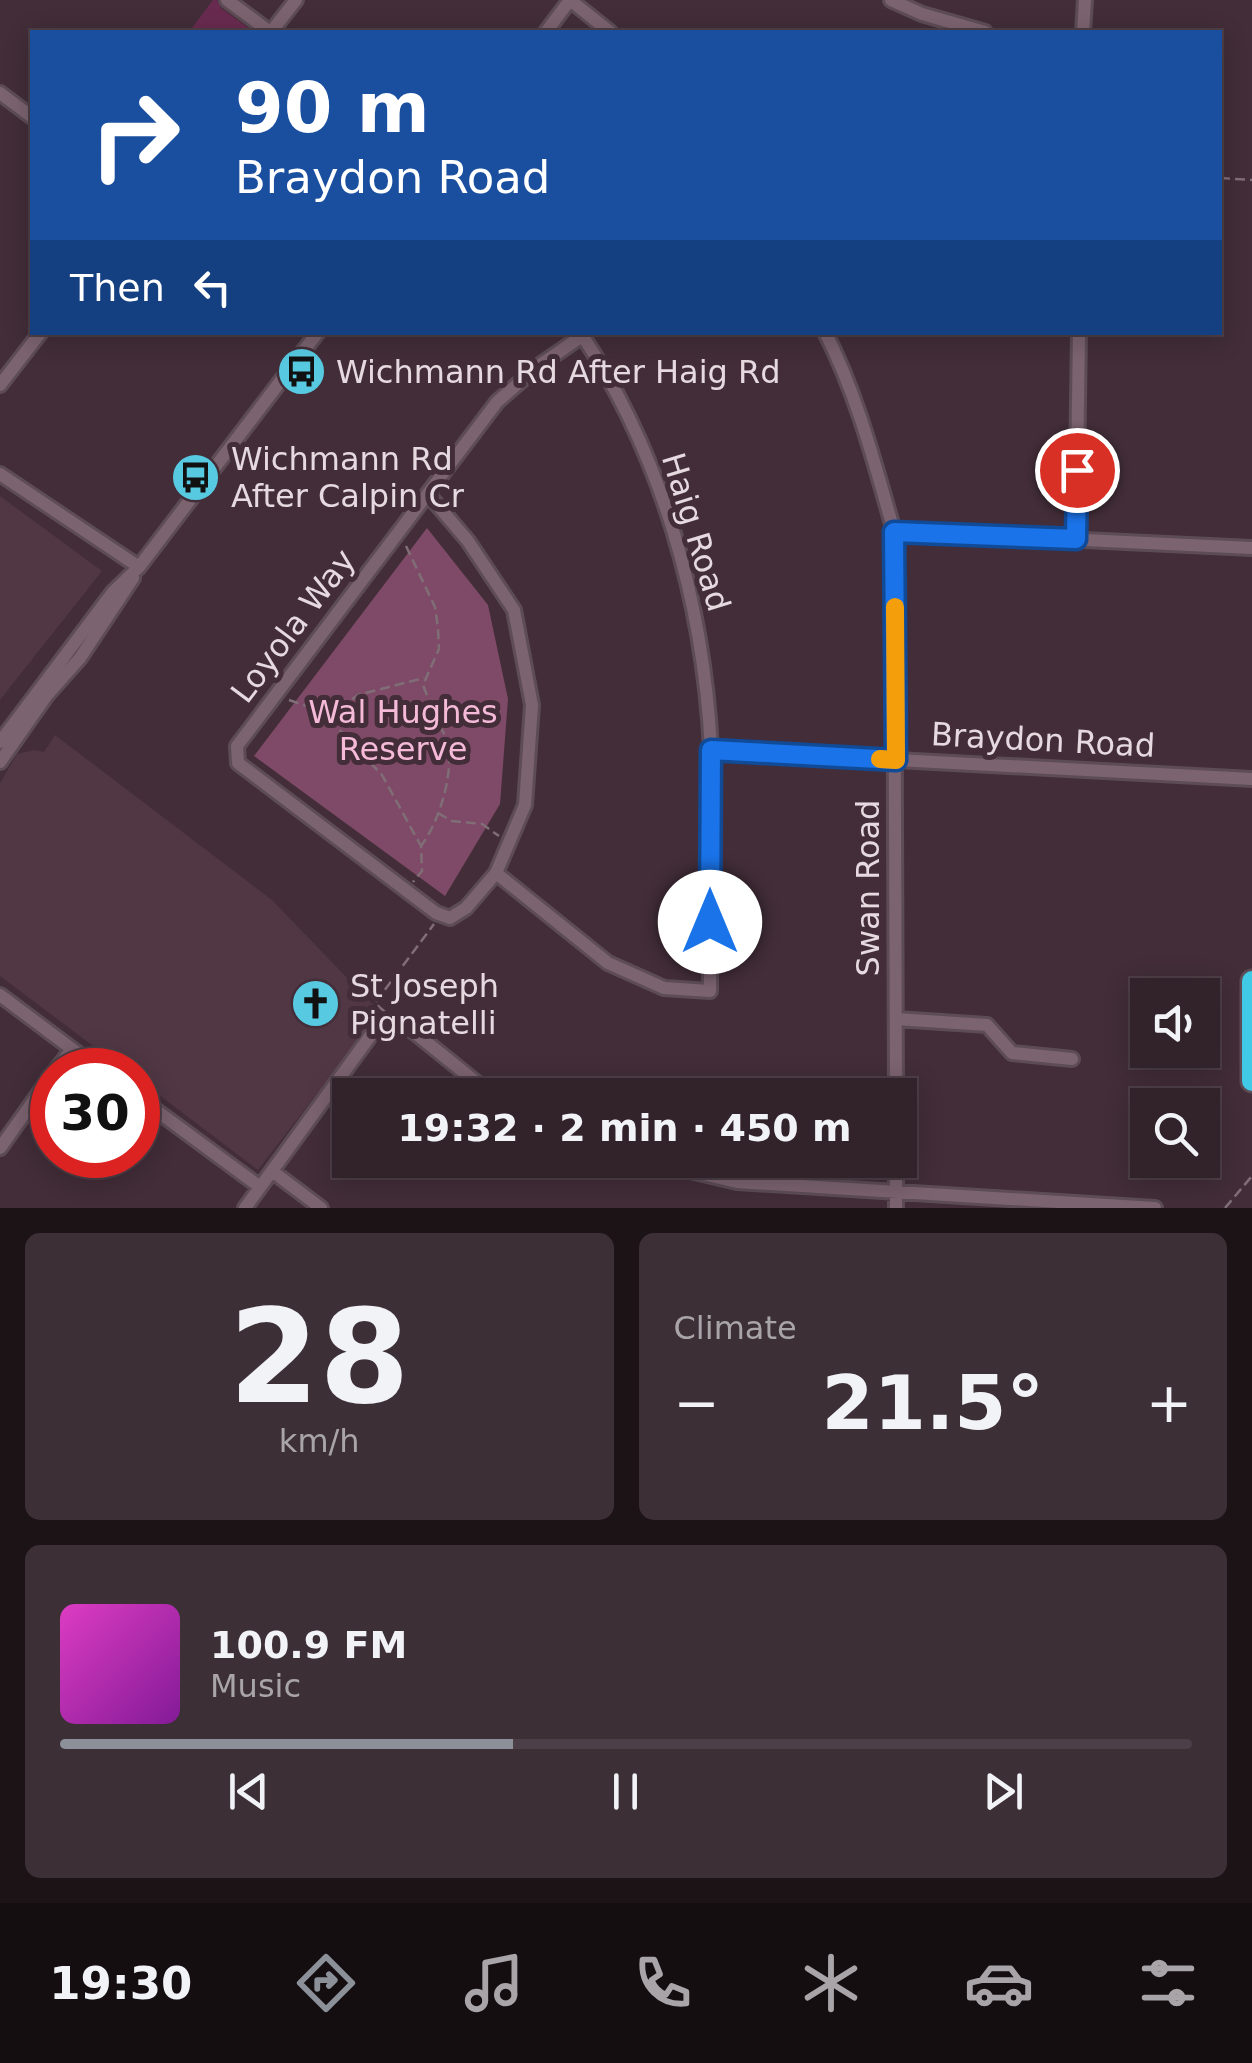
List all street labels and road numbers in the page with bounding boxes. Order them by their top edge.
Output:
street label: Haig Road [654,448,738,616]
street label: Loyola Way [223,542,363,710]
street label: Braydon Road [930,715,1156,765]
street label: Swan Road [849,800,887,976]

